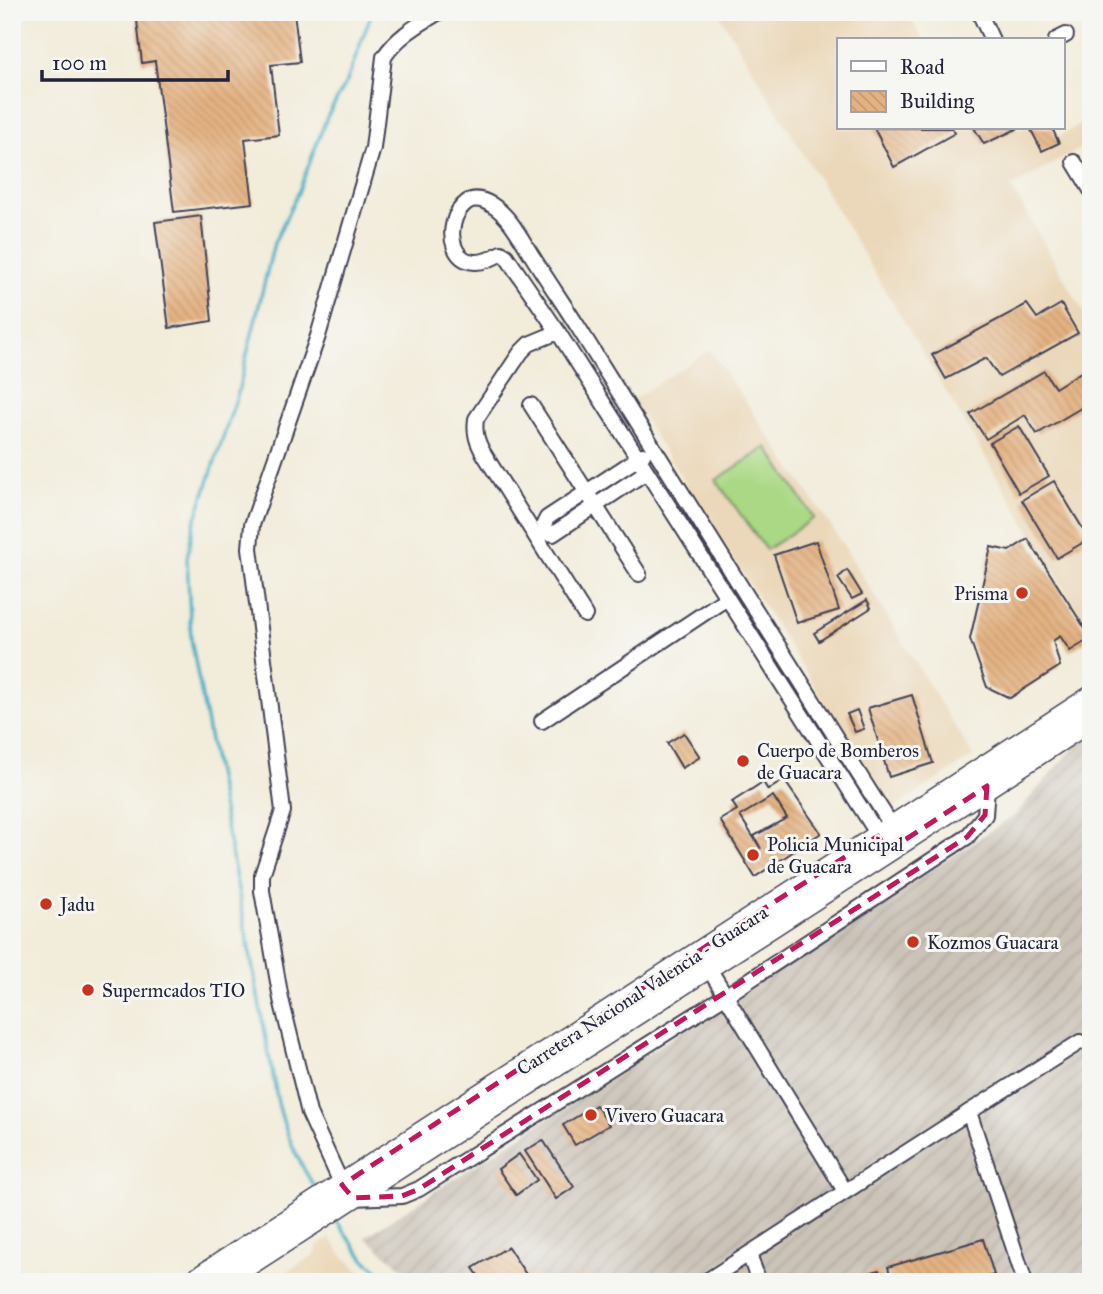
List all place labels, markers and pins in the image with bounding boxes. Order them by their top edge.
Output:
place label: Prisma [954,582,1009,605]
marker: Prisma [1014,585,1030,601]
place label: Cuerpo de Bomberos de Guacara [757,739,919,784]
marker: Cuerpo de Bomberos de Guacara [735,753,751,769]
place label: Policia Municipal de Guacara [767,833,904,878]
marker: Policia Municipal de Guacara [745,847,761,863]
place label: Jadu [58,893,95,917]
marker: Jadu [38,896,54,912]
place label: Kozmos Guacara [927,931,1060,954]
marker: Kozmos Guacara [905,934,921,950]
place label: Supermcados TIO [102,979,245,1002]
marker: Supermcados TIO [80,982,96,998]
place label: Vivero Guacara [604,1104,725,1127]
marker: Vivero Guacara [583,1107,599,1123]

